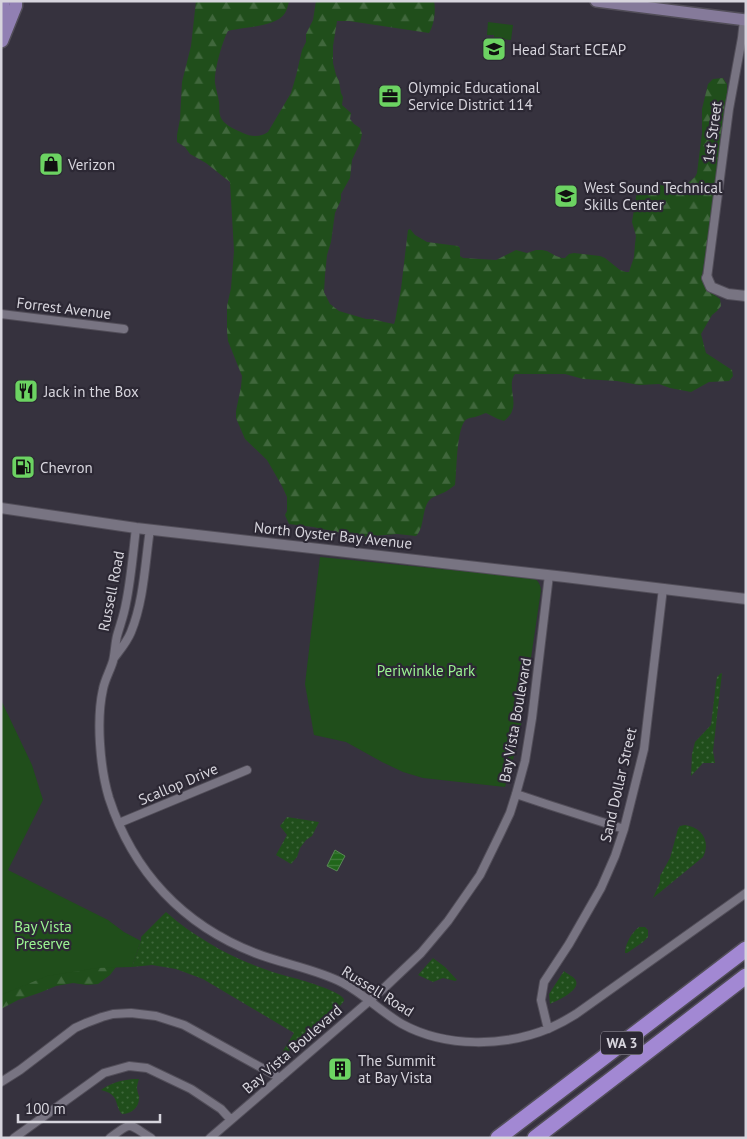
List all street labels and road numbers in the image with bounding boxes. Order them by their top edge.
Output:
street label: 1st Street [698,100,726,164]
street label: Forrest Avenue [16,293,112,323]
street label: North Oyster Bay Avenue [253,517,413,553]
street label: Russell Road [94,549,128,633]
street label: Bay Vista Boulevard [495,656,535,784]
street label: Sand Dollar Street [596,726,640,844]
street label: Scallop Drive [135,759,221,809]
street label: Russell Road [338,961,418,1021]
street label: Bay Vista Boulevard [238,1000,346,1098]
road number: WA 3 [601,1032,643,1054]

